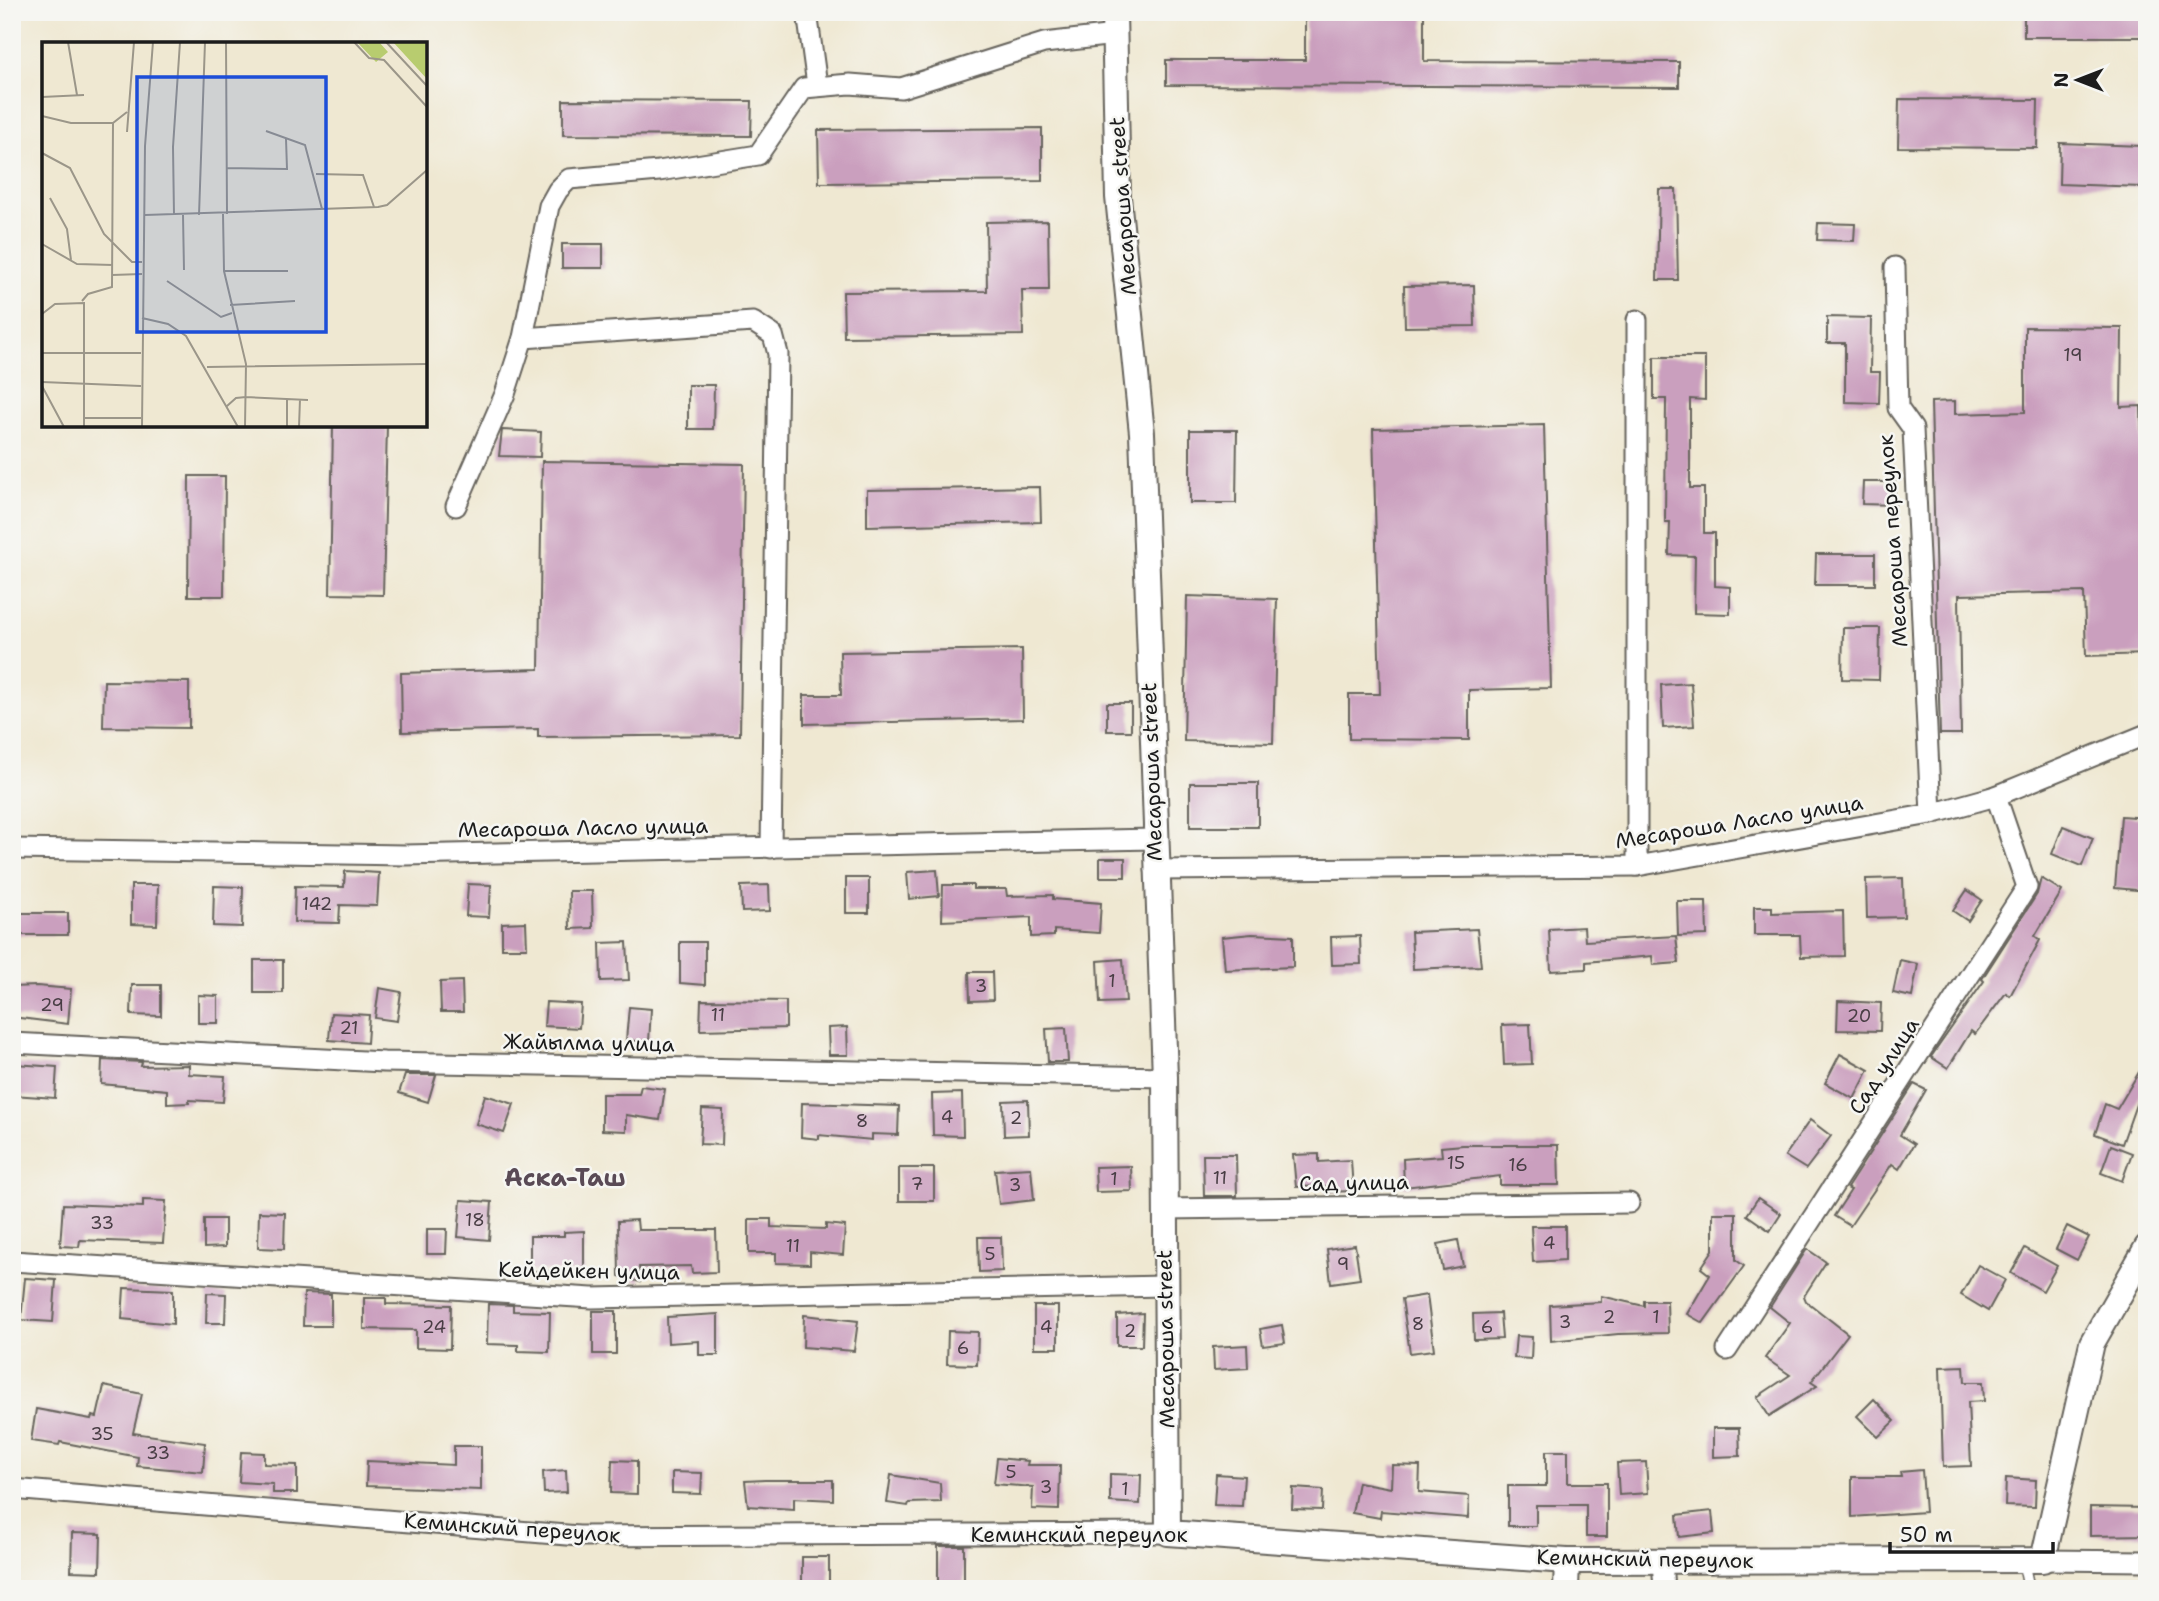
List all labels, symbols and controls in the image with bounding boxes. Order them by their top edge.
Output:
inset map [42,42,427,427]
north arrow [2044,46,2114,116]
text: N [2049,72,2074,88]
street label: Месароша street [1103,116,1143,296]
house number: 19 [2063,343,2083,367]
street label: Месароша переулок [1872,434,1914,648]
street label: Месароша street [1135,682,1169,862]
street label: Месароша Ласло улица [1613,789,1865,855]
street label: Месароша Ласло улица [458,812,708,844]
house number: 142 [302,892,332,916]
house number: 1 [1108,969,1116,993]
house number: 3 [975,974,987,998]
house number: 29 [40,993,64,1017]
house number: 11 [711,1003,725,1027]
house number: 20 [1847,1004,1871,1028]
street label: Сад улица [1842,1012,1926,1120]
house number: 21 [339,1016,359,1040]
street label: Жайылма улица [503,1028,675,1058]
house number: 4 [941,1105,953,1129]
house number: 2 [1010,1106,1022,1130]
house number: 8 [856,1109,868,1133]
house number: 15 [1447,1151,1465,1175]
house number: 16 [1508,1153,1528,1177]
district label: Аска-Таш [504,1162,626,1194]
house number: 11 [1213,1166,1227,1190]
house number: 1 [1110,1167,1118,1191]
street label: Сад улица [1299,1168,1409,1198]
house number: 7 [911,1172,923,1196]
house number: 3 [1009,1173,1021,1197]
house number: 18 [465,1208,485,1232]
house number: 33 [90,1211,114,1235]
house number: 4 [1543,1231,1555,1255]
house number: 11 [786,1234,800,1258]
house number: 5 [984,1242,996,1266]
street label: Месароша street [1150,1249,1182,1429]
house number: 9 [1337,1252,1349,1276]
street label: Кейдейкен улица [498,1255,680,1287]
house number: 2 [1603,1305,1615,1329]
house number: 1 [1652,1305,1660,1329]
house number: 3 [1559,1310,1571,1334]
house number: 8 [1412,1312,1424,1336]
house number: 24 [422,1315,446,1339]
house number: 4 [1040,1315,1052,1339]
house number: 6 [1481,1315,1493,1339]
house number: 2 [1124,1319,1136,1343]
house number: 6 [957,1336,969,1360]
house number: 35 [90,1422,114,1446]
house number: 33 [146,1441,170,1465]
house number: 5 [1005,1460,1017,1484]
house number: 3 [1040,1475,1052,1499]
house number: 1 [1121,1477,1129,1501]
street label: Кеминский переулок [403,1506,621,1550]
scale bar [1890,1510,2052,1554]
street label: Кеминский переулок [970,1521,1188,1549]
text: 50 m [1900,1521,1953,1549]
street label: Кеминский переулок [1536,1543,1754,1575]

